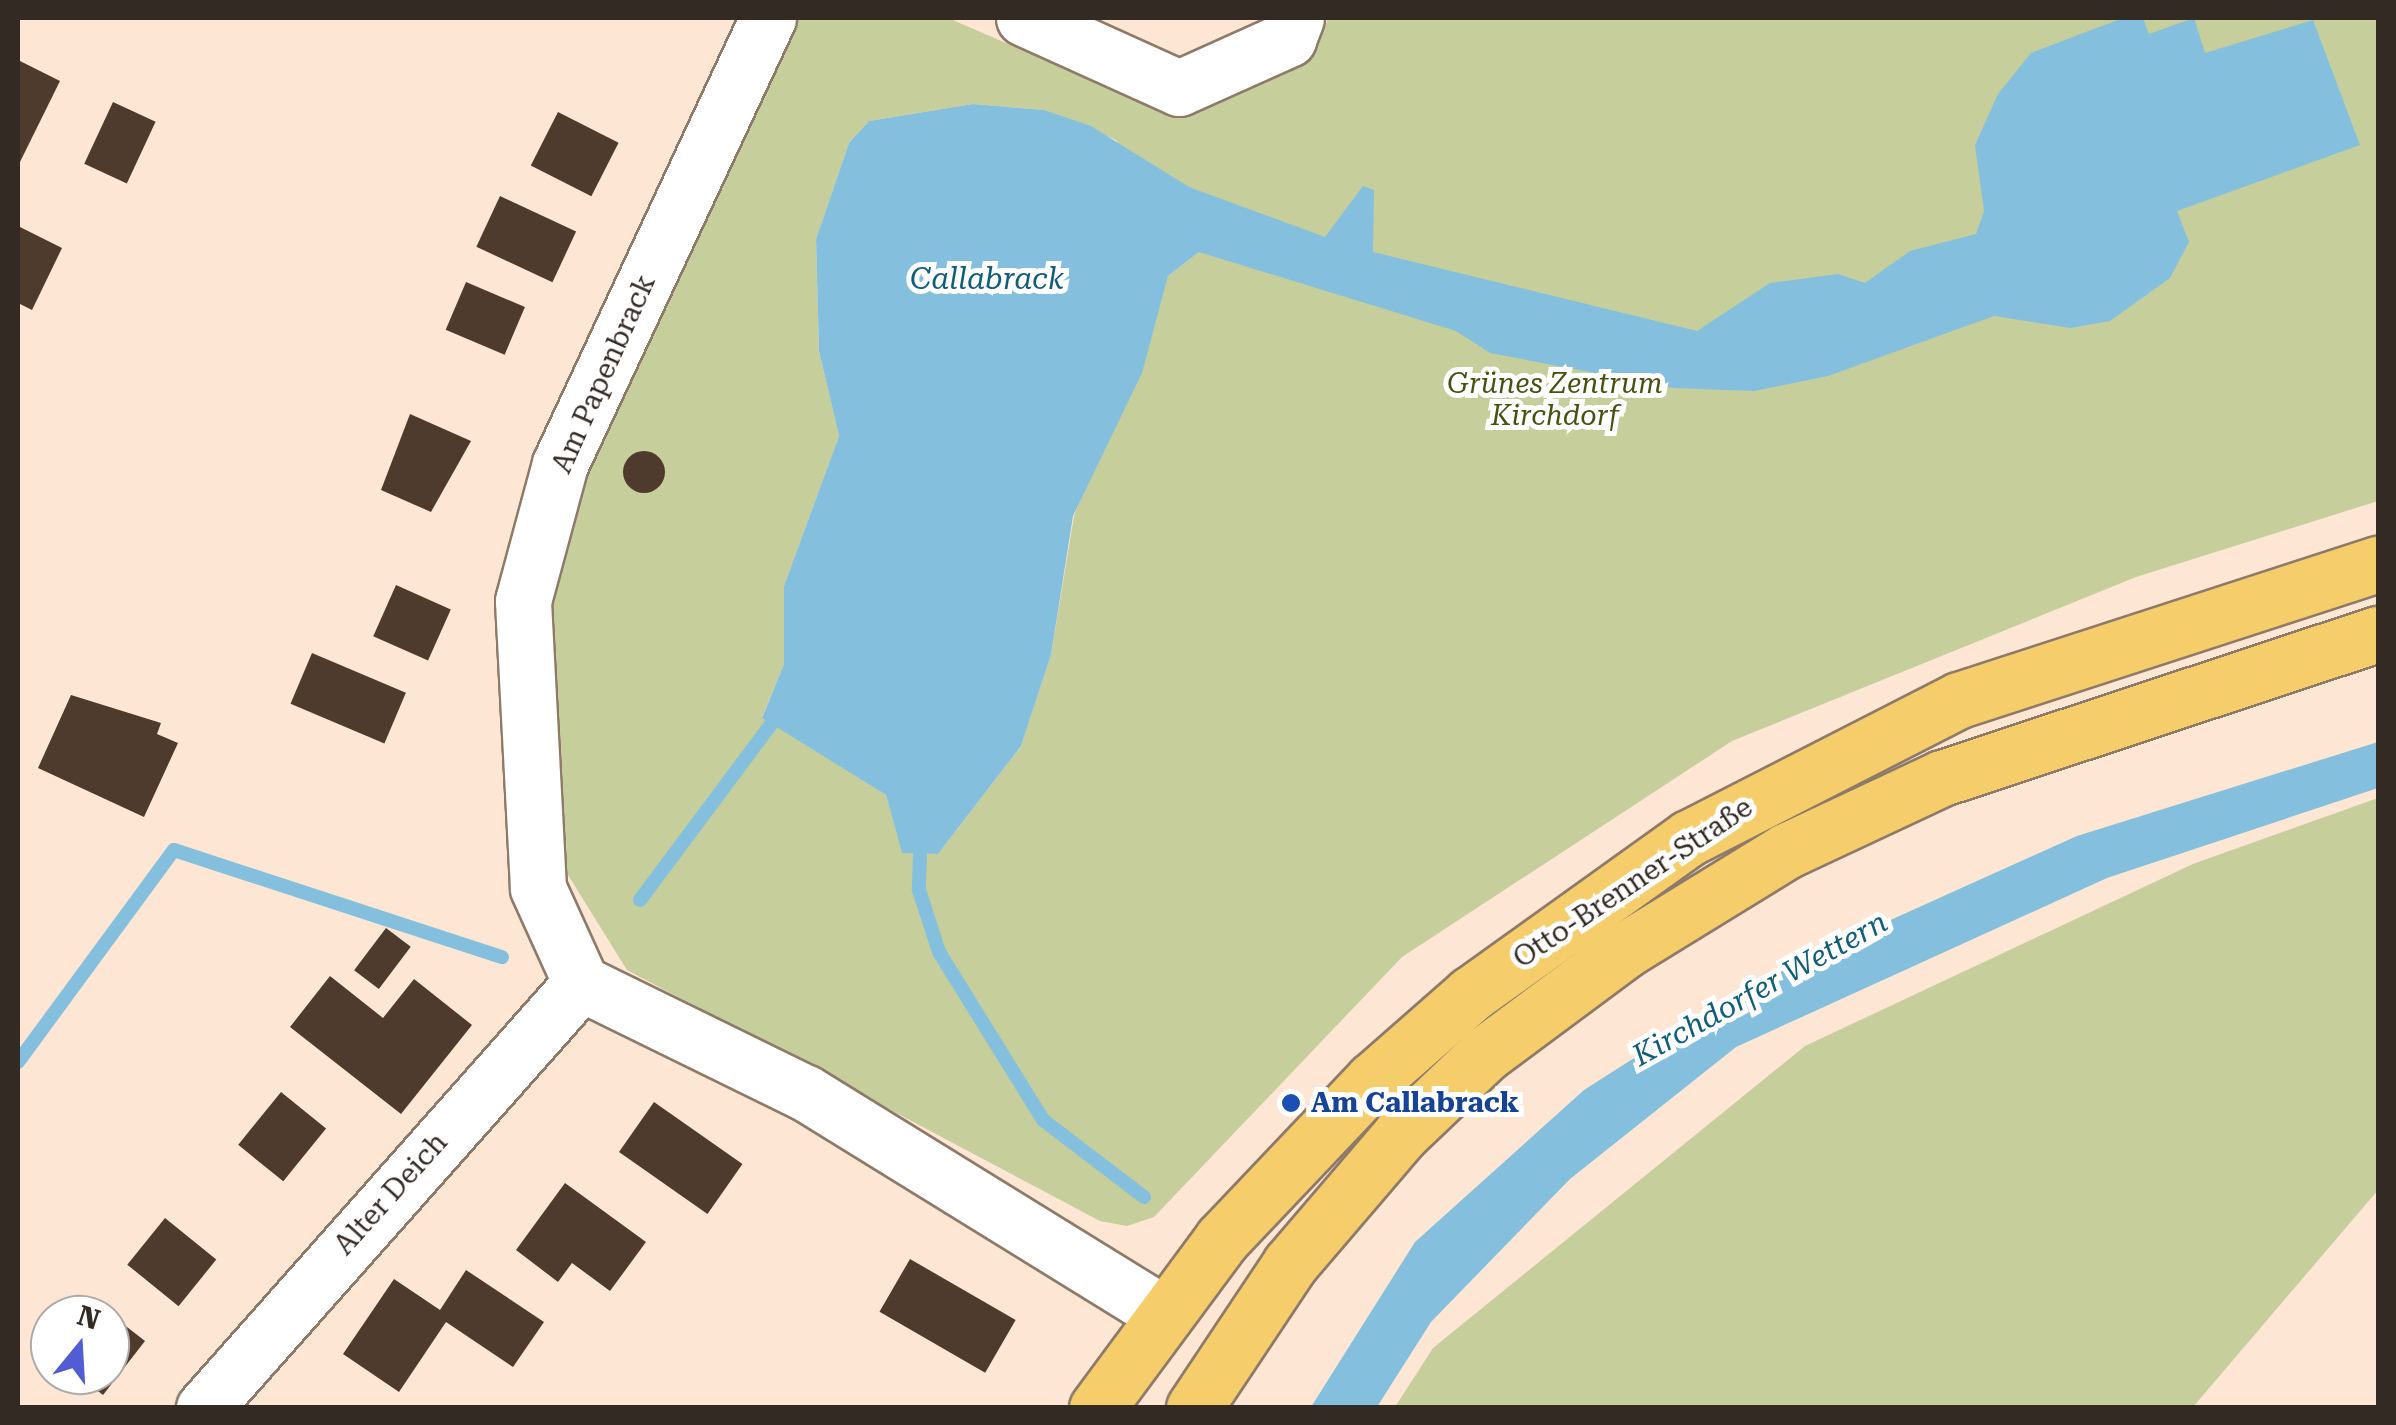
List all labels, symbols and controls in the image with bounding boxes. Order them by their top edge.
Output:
water label: Callabrack [910,261,1064,297]
street label: Am Papenbrack [545,270,663,478]
park label: Grünes Zentrum Kirchdorf [1447,367,1663,433]
street label: Otto-Brenner-Straße [1507,791,1759,975]
water label: Kirchdorfer Wettern [1626,904,1894,1074]
place label: Am Callabrack [1311,1086,1519,1120]
marker: Am Callabrack [1280,1092,1302,1114]
street label: Alter Deich [327,1126,455,1262]
north arrow [30,1295,130,1395]
text: N [73,1299,104,1337]

